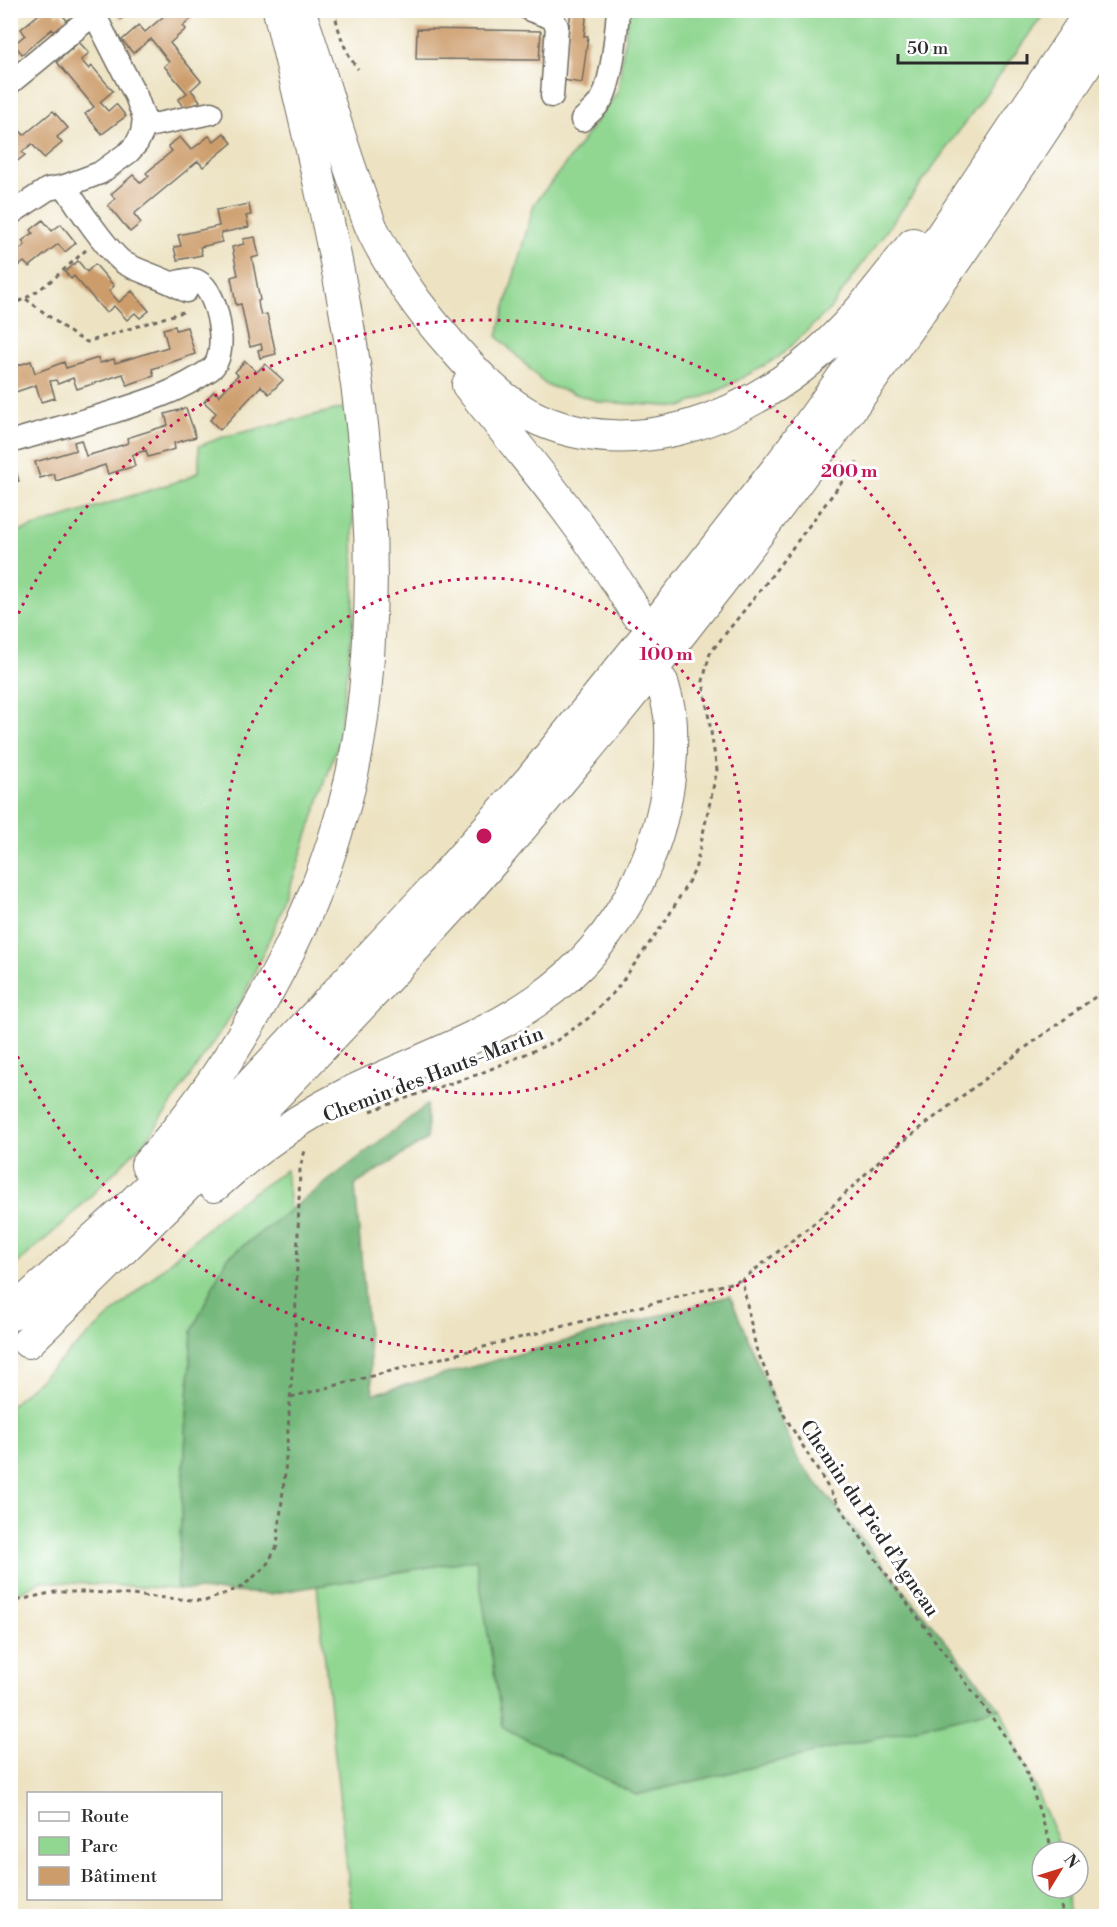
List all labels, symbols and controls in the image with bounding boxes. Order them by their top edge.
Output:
scale bar [898,27,1027,65]
text: 50 m [907,37,949,60]
text: 200 m [821,460,878,483]
text: 100 m [639,643,693,666]
centre of rings [474,826,494,846]
street label: Chemin des Hauts-Martin [320,1022,547,1129]
street label: Chemin du Pied d’Agneau [794,1416,944,1622]
legend [27,1792,222,1900]
text: Route [81,1805,129,1828]
text: Parc [81,1835,118,1858]
north arrow [1030,1840,1090,1900]
text: N [1059,1850,1083,1873]
text: Bâtiment [80,1865,158,1888]

